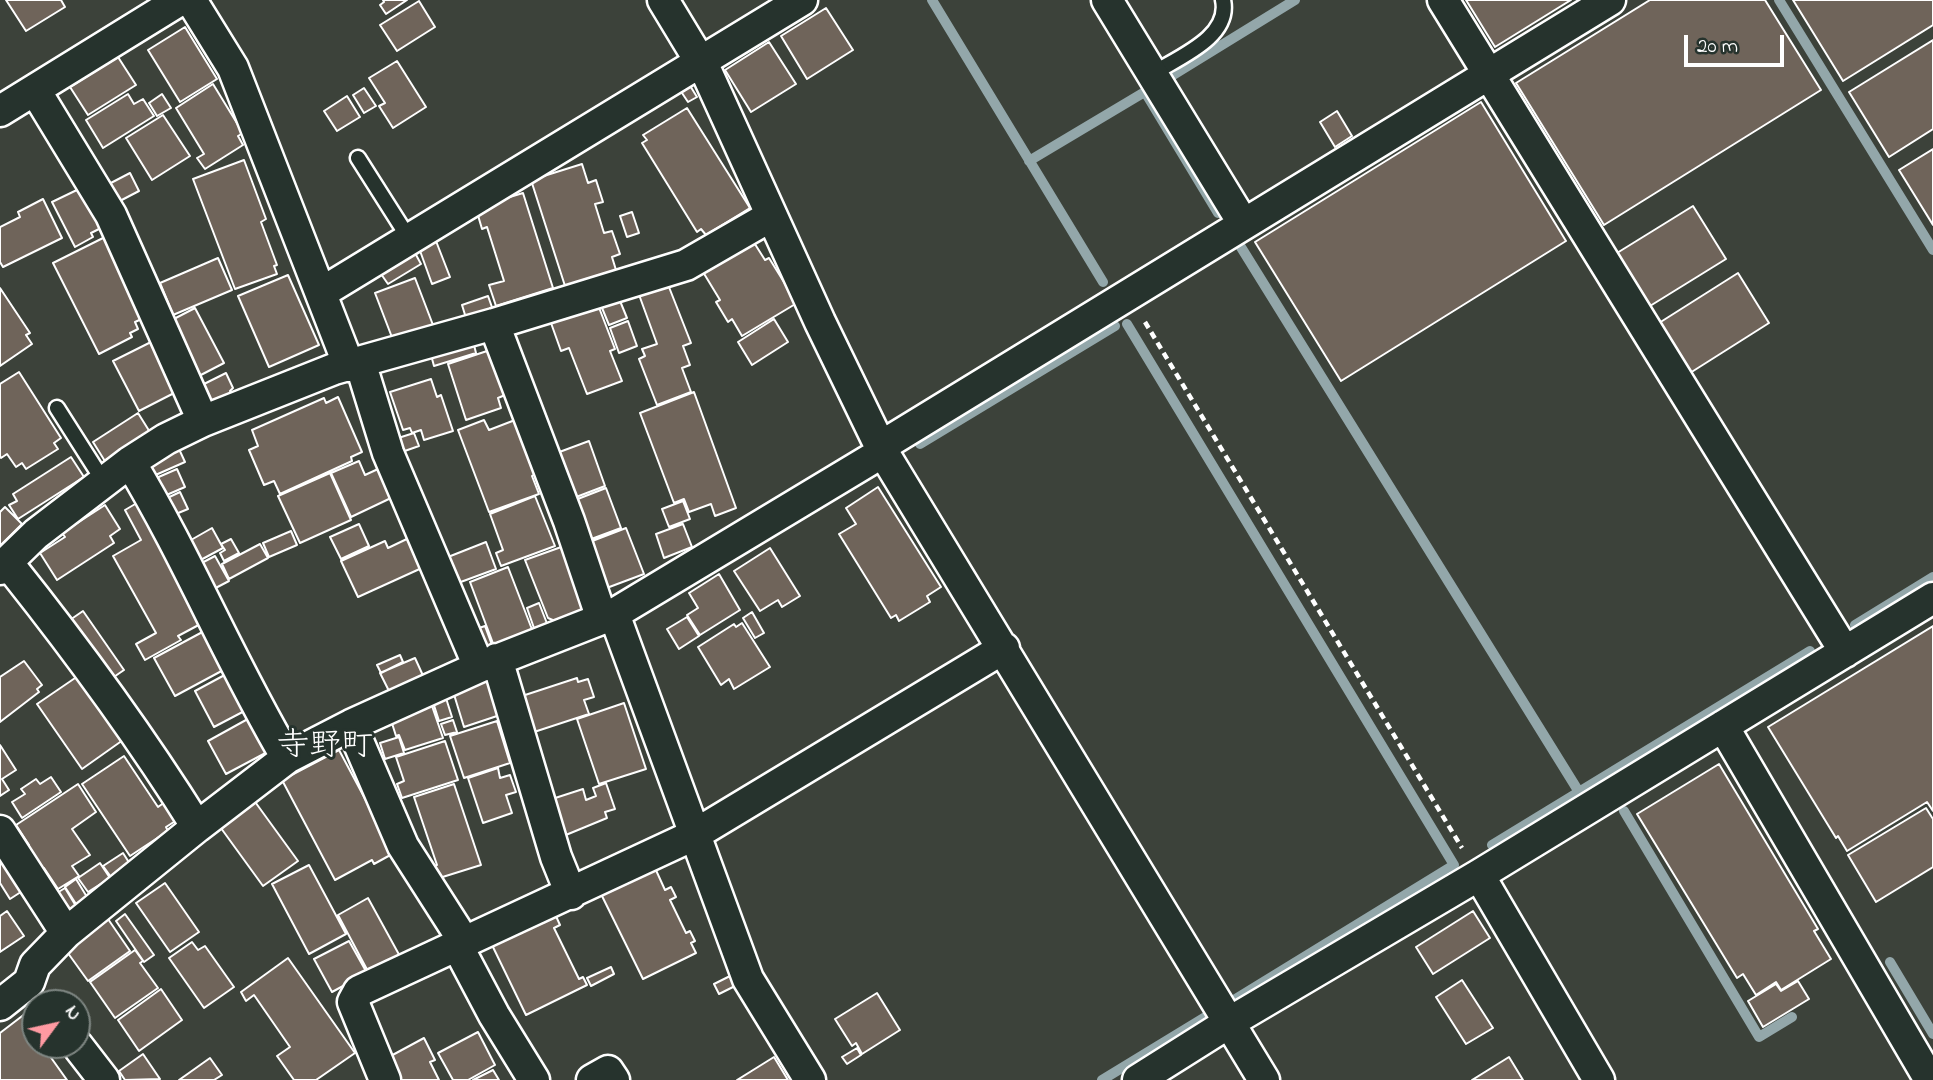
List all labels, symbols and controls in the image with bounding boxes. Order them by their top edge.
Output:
scale bar [1688,21,1788,65]
text: 20 m [1697,32,1738,62]
district label: 寺野町 [277,730,373,768]
north arrow [21,989,91,1059]
text: N [58,1001,87,1026]

